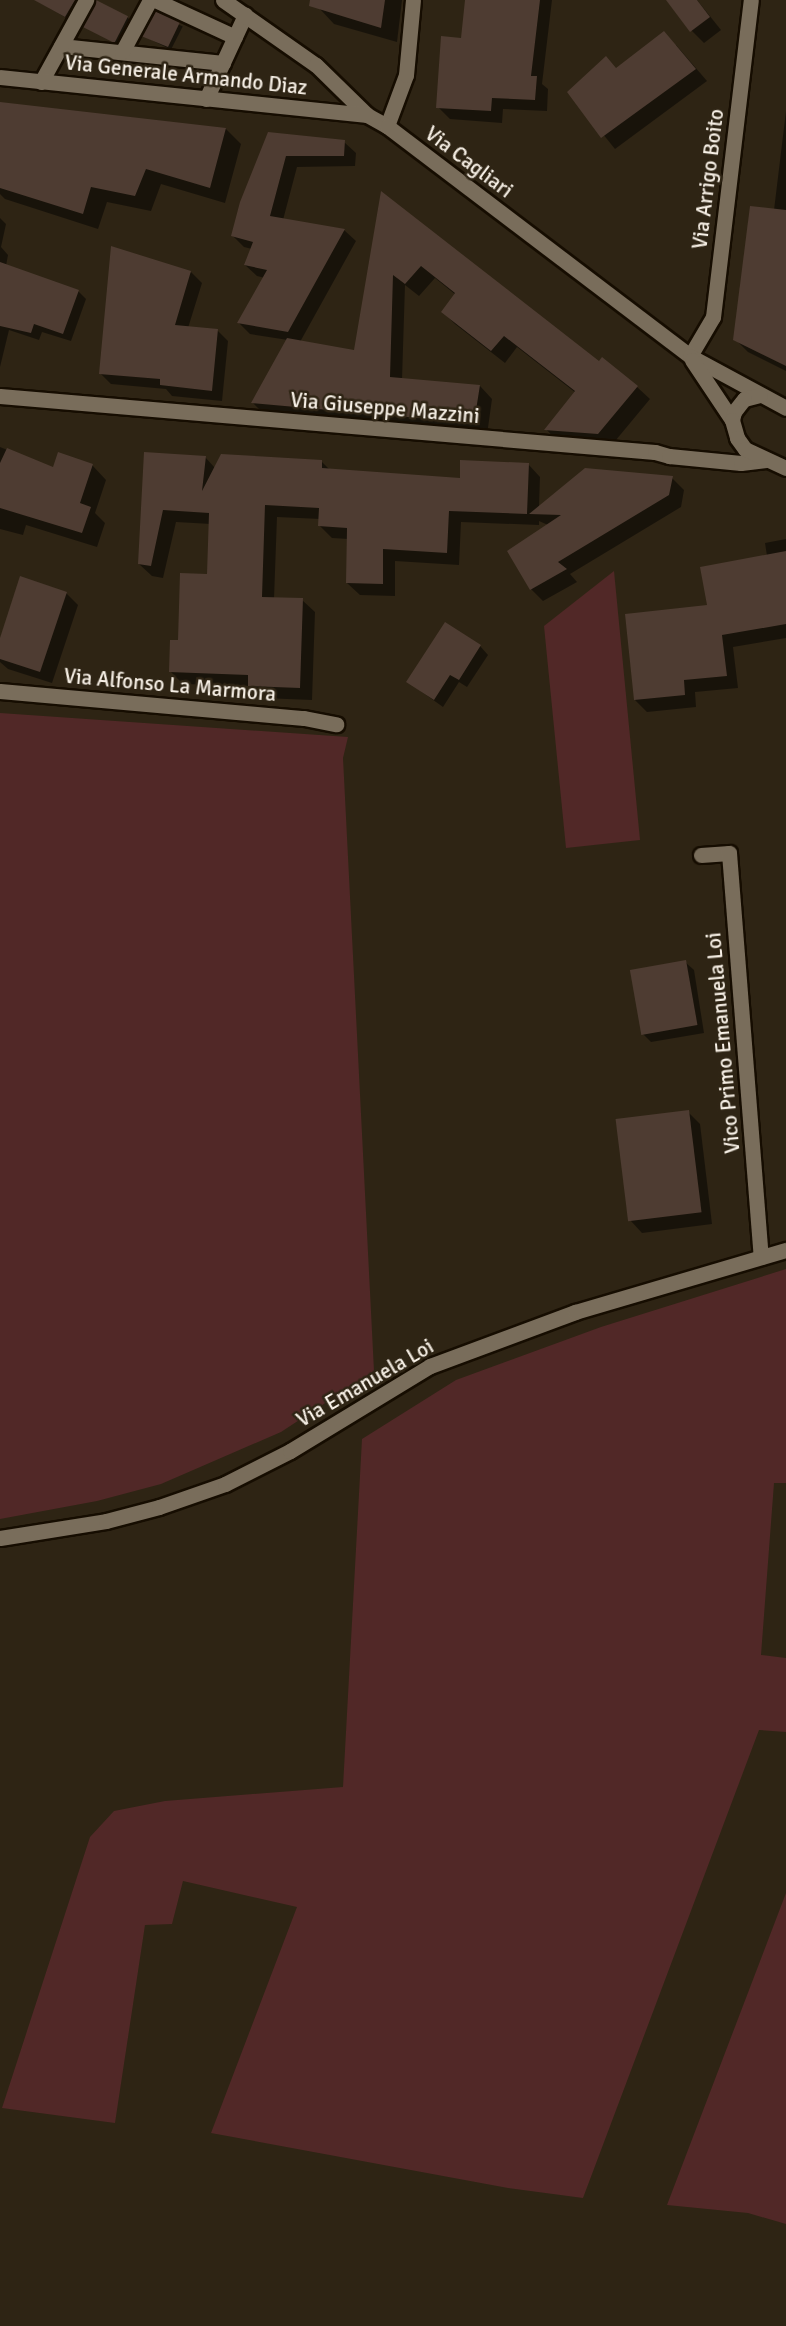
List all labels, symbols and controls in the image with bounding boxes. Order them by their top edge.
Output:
street label: Via Generale Armando Diaz [63,50,309,100]
street label: Via Arrigo Boito [687,107,729,251]
street label: Via Cagliari [420,121,518,203]
street label: Via Giuseppe Mazzini [289,387,481,429]
street label: Via Alfonso La Marmora [63,663,277,707]
street label: Vico Primo Emanuela Loi [701,931,745,1155]
street label: Via Emanuela Loi [292,1334,438,1432]

